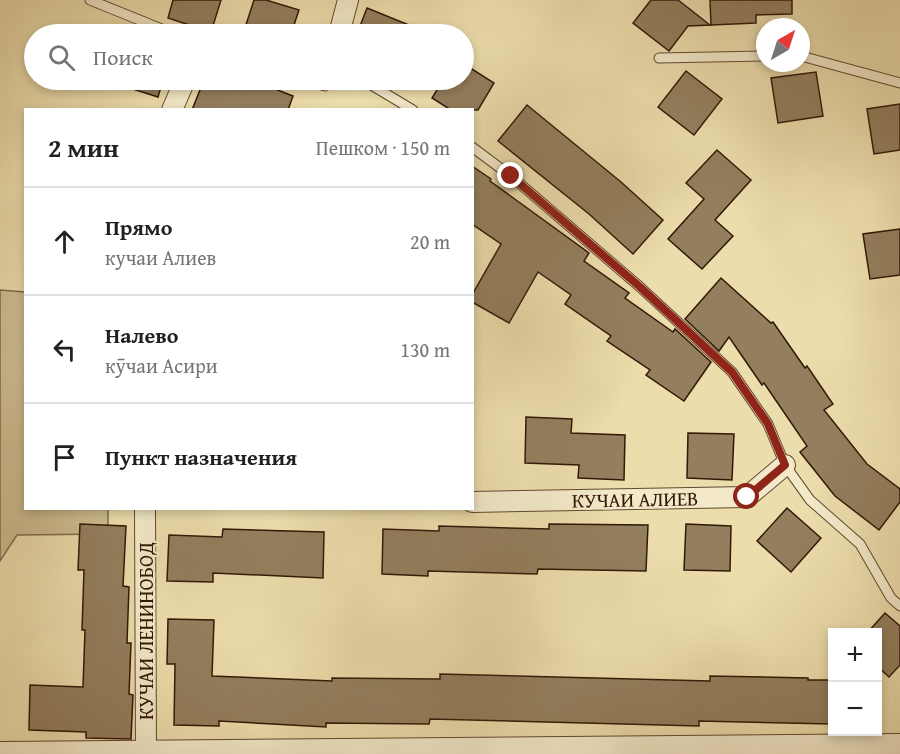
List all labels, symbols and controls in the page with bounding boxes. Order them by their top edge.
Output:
north arrow [756,18,810,72]
search box [24,24,474,90]
icon: search [45,41,78,74]
text: Поиск [93,41,153,73]
text: 2 мин [48,128,119,167]
text: Пешком · 150 m [316,133,450,162]
route end [497,162,523,188]
text: Прямо [105,211,172,243]
icon: ahead [48,225,81,258]
text: 20 m [410,227,450,256]
text: кучаи Алиев [105,243,216,272]
text: Налево [105,319,178,351]
icon: left [48,333,81,366]
text: 130 m [400,335,450,364]
text: кӯчаи Асири [105,351,218,380]
icon: arrive [48,441,81,474]
text: Пункт назначения [105,441,297,473]
street label: КУЧАИ АЛИЕВ [572,483,698,515]
route start [733,483,759,509]
street label: КУЧАИ ЛЕНИНОБОД [131,542,160,720]
map controls [828,628,882,736]
button: + [828,628,882,682]
button: − [828,682,882,736]

